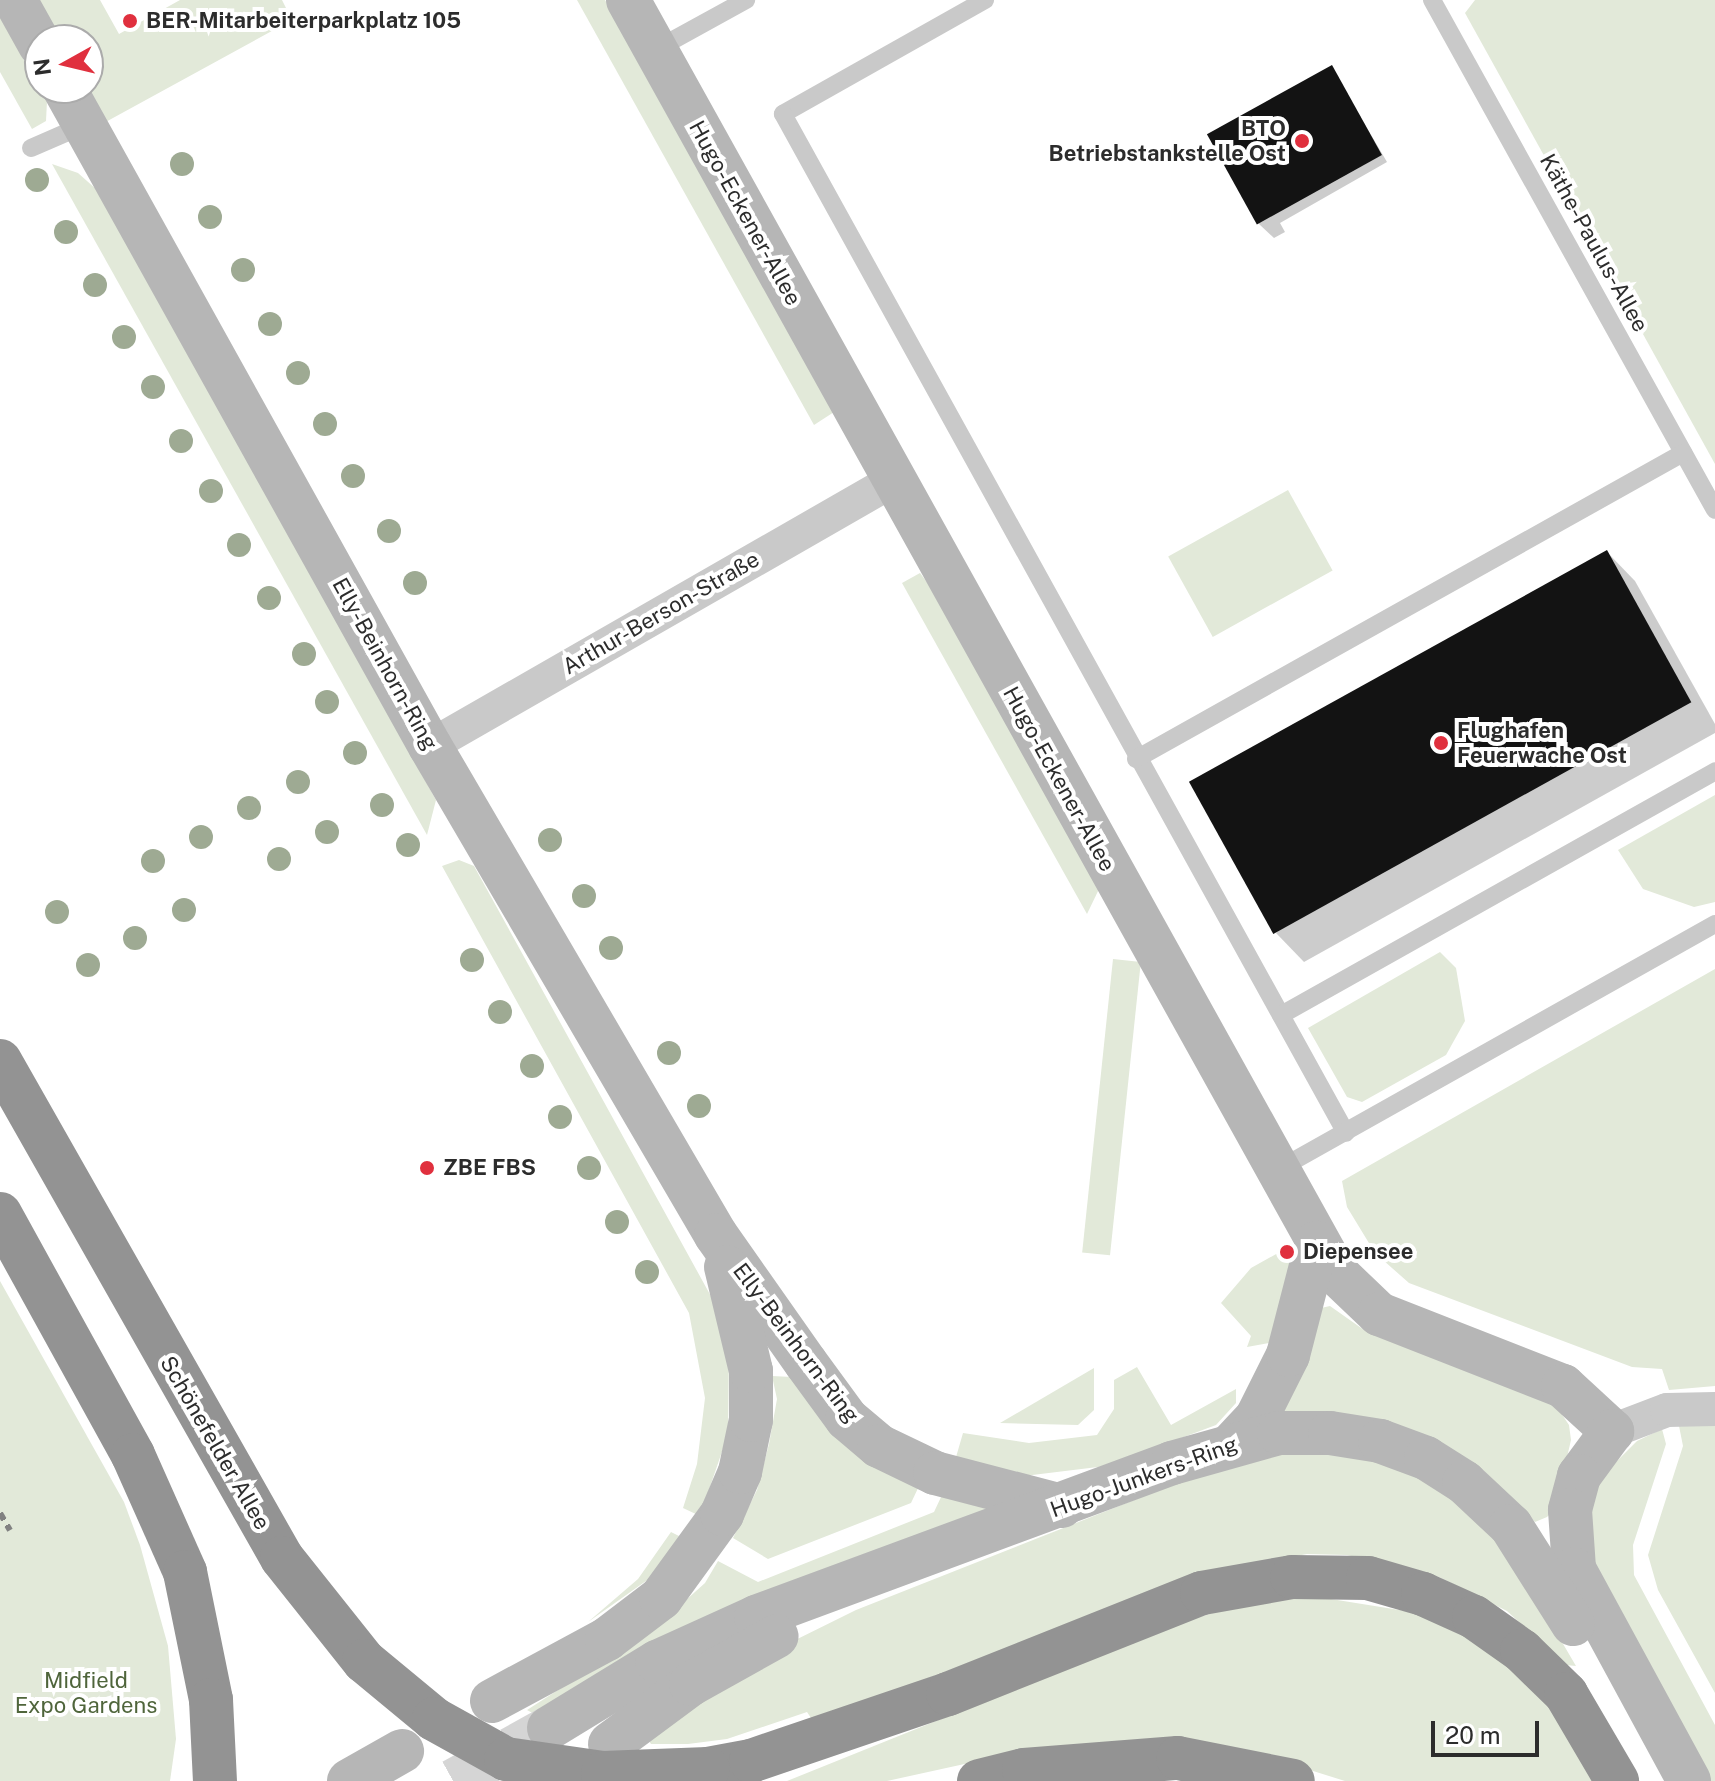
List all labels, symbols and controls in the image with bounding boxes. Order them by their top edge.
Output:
place label: BER-Mitarbeiterparkplatz 105 [146,8,461,34]
marker: BER-Mitarbeiterparkplatz 105 [121,12,139,30]
north arrow [24,24,104,104]
text: N [28,57,56,77]
place label: BTO Betriebstankstelle Ost [1048,115,1286,166]
street label: Hugo-Eckener-Allee [683,116,807,310]
marker: BTO Betriebstankstelle Ost [1293,132,1311,150]
street label: Käthe-Paulus-Allee [1534,149,1654,337]
street label: Arthur-Berson-Straße [558,546,764,680]
street label: Elly-Beinhorn-Ring [327,573,443,755]
street label: Hugo-Eckener-Allee [997,682,1121,876]
place label: Flughafen Feuerwache Ost [1457,717,1627,768]
marker: Flughafen Feuerwache Ost [1432,734,1450,752]
place label: ZBE FBS [443,1155,536,1181]
marker: ZBE FBS [418,1159,436,1177]
place label: Diepensee [1303,1239,1413,1265]
marker: Diepensee [1278,1243,1296,1261]
street label: Elly-Beinhorn-Ring [727,1258,865,1428]
street label: Schönefelder Allee [155,1352,275,1534]
street label: Hugo-Junkers-Ring [1047,1431,1241,1523]
park label: Midfield Expo Gardens [15,1667,157,1718]
scale bar [1435,1705,1543,1755]
text: 20 m [1445,1721,1501,1749]

